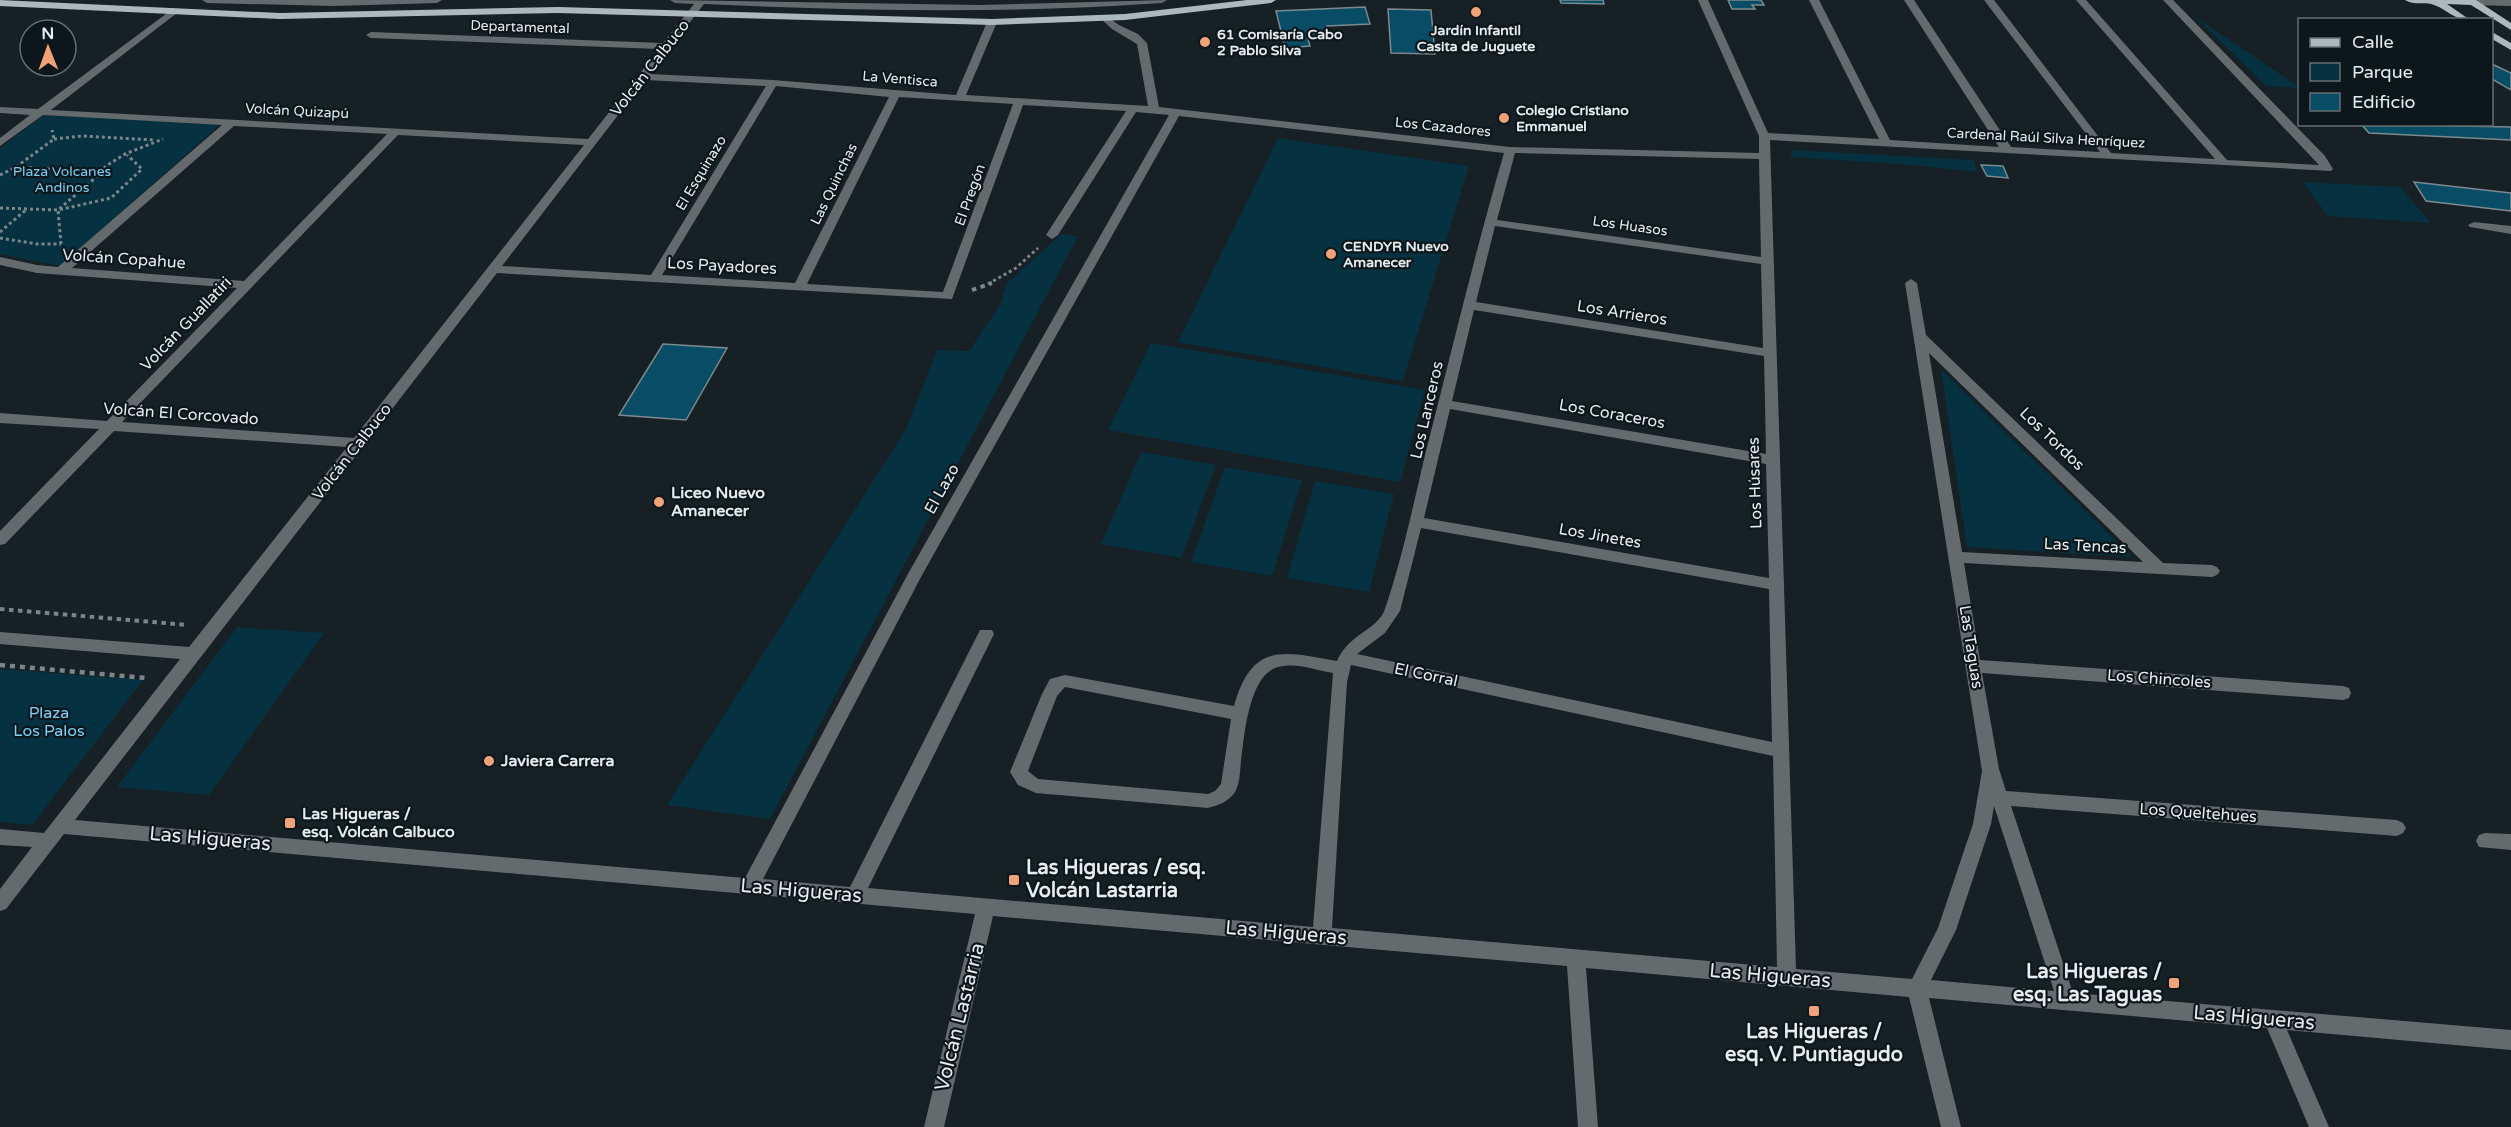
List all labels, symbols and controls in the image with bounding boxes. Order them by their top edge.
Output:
marker: Jardín Infantil Casita de Juguete [1469,5,1483,19]
street label: Volcán Calbuco [606,16,694,120]
street label: Departamental [470,17,570,37]
north arrow [18,18,78,78]
legend [2298,18,2493,126]
place label: Jardín Infantil Casita de Juguete [1417,22,1535,55]
text: N [41,24,54,44]
place label: 61 Comisaría Cabo 2 Pablo Silva [1217,26,1343,59]
text: Calle [2352,31,2394,53]
marker: 61 Comisaría Cabo 2 Pablo Silva [1198,35,1212,49]
text: Parque [2352,61,2413,83]
street label: La Ventisca [862,67,938,91]
text: Edificio [2352,91,2416,113]
street label: Volcán Quizapú [245,100,349,122]
place label: Colegio Cristiano Emmanuel [1516,102,1629,135]
marker: Colegio Cristiano Emmanuel [1497,111,1511,125]
street label: Los Cazadores [1394,114,1492,141]
street label: Cardenal Raúl Silva Henríquez [1946,124,2146,152]
street label: El Esquinazo [672,132,730,214]
street label: Las Quinchas [807,140,861,228]
street label: El Pregón [951,162,989,228]
park label: Plaza Volcanes Andinos [13,163,112,196]
street label: Los Huasos [1591,212,1669,240]
place label: CENDYR Nuevo Amanecer [1343,238,1449,271]
street label: Volcán Copahue [62,245,186,273]
marker: CENDYR Nuevo Amanecer [1324,247,1338,261]
street label: Los Payadores [667,253,777,279]
street label: Volcán Guallatiri [136,273,236,375]
street label: Los Arrieros [1575,296,1669,330]
street label: Los Lanceros [1406,359,1448,461]
street label: Los Coraceros [1557,395,1667,433]
street label: Volcán El Corcovado [103,399,259,429]
street label: Volcán Calbuco [308,400,396,504]
street label: Los Tordos [2015,403,2089,475]
street label: Los Húsares [1743,437,1767,529]
street label: El Lazo [920,460,964,518]
place label: Liceo Nuevo Amanecer [671,483,765,521]
marker: Liceo Nuevo Amanecer [652,495,666,509]
street label: Los Jinetes [1557,519,1643,553]
street label: Las Tencas [2043,534,2127,558]
street label: Las Taguas [1955,604,1987,690]
street label: El Corral [1393,659,1459,691]
street label: Los Chincoles [2106,665,2212,693]
park label: Plaza Los Palos [13,703,85,741]
place label: Javiera Carrera [500,751,614,771]
marker: Javiera Carrera [482,754,496,768]
street label: Los Queltehues [2139,799,2257,827]
place label: Las Higueras / esq. Volcán Calbuco [302,804,455,842]
marker: Las Higueras / esq. Volcán Calbuco [283,816,297,830]
street label: Las Higueras [148,822,272,856]
place label: Las Higueras / esq. Volcán Lastarria [1026,856,1206,903]
marker: Las Higueras / esq. Volcán Lastarria [1007,873,1021,887]
street label: Las Higueras [739,874,863,908]
street label: Las Higueras [1224,916,1348,950]
street label: Volcán Lastarria [930,940,990,1094]
street label: Las Higueras [1708,959,1832,993]
place label: Las Higueras / esq. Las Taguas [2013,960,2162,1007]
marker: Las Higueras / esq. Las Taguas [2167,976,2181,990]
street label: Las Higueras [2192,1001,2316,1035]
marker: Las Higueras / esq. V. Puntiagudo [1807,1004,1821,1018]
place label: Las Higueras / esq. V. Puntiagudo [1725,1020,1903,1067]

